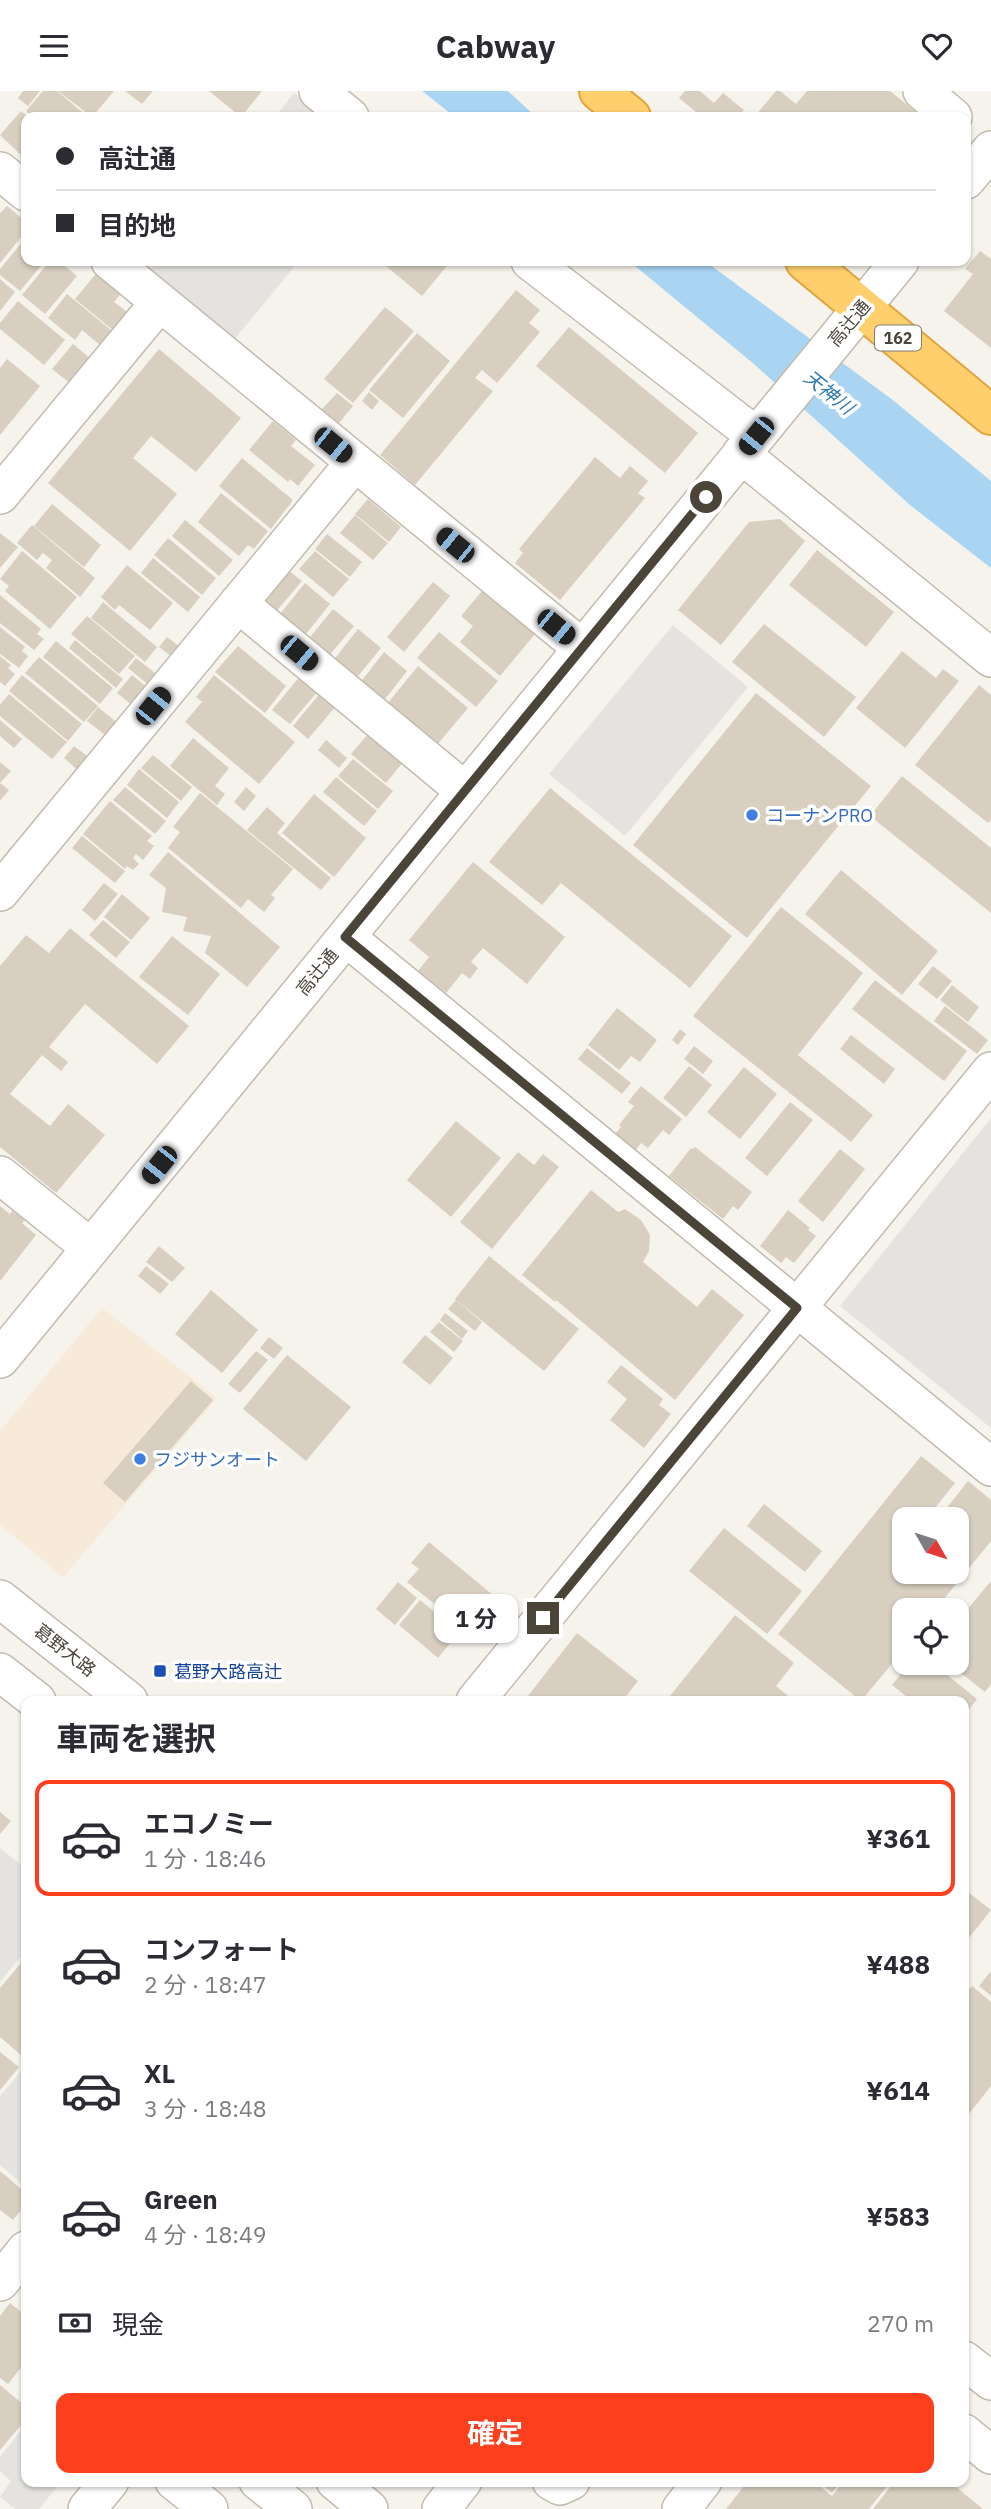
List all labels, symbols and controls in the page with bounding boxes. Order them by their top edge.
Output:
text: Cabway [436,25,555,67]
icon: menu [35,27,73,65]
icon: heart [918,27,956,65]
text: 高辻通 [98,141,176,175]
text: 目的地 [98,208,176,242]
street label: 高辻通 [823,295,875,351]
road number: 162 [875,325,921,351]
water label: 天神川 [799,365,860,421]
car [735,413,778,459]
car [311,424,356,466]
route start [690,481,722,513]
car [433,524,478,566]
car [534,606,579,648]
car [277,631,322,675]
car [132,683,175,729]
place label: コーナンPRO [766,804,873,827]
marker: コーナンPRO [744,807,760,823]
street label: 高辻通 [291,944,343,1000]
car [138,1142,181,1188]
place label: フジサンオート [154,1448,280,1471]
marker: フジサンオート [132,1451,148,1467]
north arrow [892,1507,970,1584]
map controls [892,1507,969,1675]
callout: 1 分 [434,1593,518,1643]
button: locate [892,1598,969,1675]
route end [527,1602,559,1634]
text: 1 分 [455,1603,497,1633]
street label: 葛野大路 [30,1619,100,1681]
place label: 葛野大路高辻 [174,1660,282,1683]
marker: 葛野大路高辻 [152,1663,168,1679]
text: 車両を選択 [56,1717,216,1759]
text: エコノミー [144,1806,274,1840]
icon: car [60,1807,123,1870]
text: ¥361 [866,1821,930,1855]
text: 1 分 · 18:46 [144,1843,267,1873]
text: コンフォート [144,1932,299,1966]
icon: car [60,1933,123,1996]
text: ¥488 [866,1947,930,1981]
text: 2 分 · 18:47 [144,1969,267,1999]
text: XL [144,2056,175,2090]
icon: car [60,2059,123,2122]
text: ¥614 [866,2073,930,2107]
text: 3 分 · 18:48 [144,2093,267,2123]
text: Green [144,2182,218,2216]
icon: car [60,2185,123,2248]
text: ¥583 [866,2199,930,2233]
text: 4 分 · 18:49 [144,2219,267,2249]
icon: cash [56,2304,94,2342]
text: 現金 [112,2307,164,2341]
text: 270 m [867,2308,934,2338]
button: 確定 [56,2393,934,2473]

